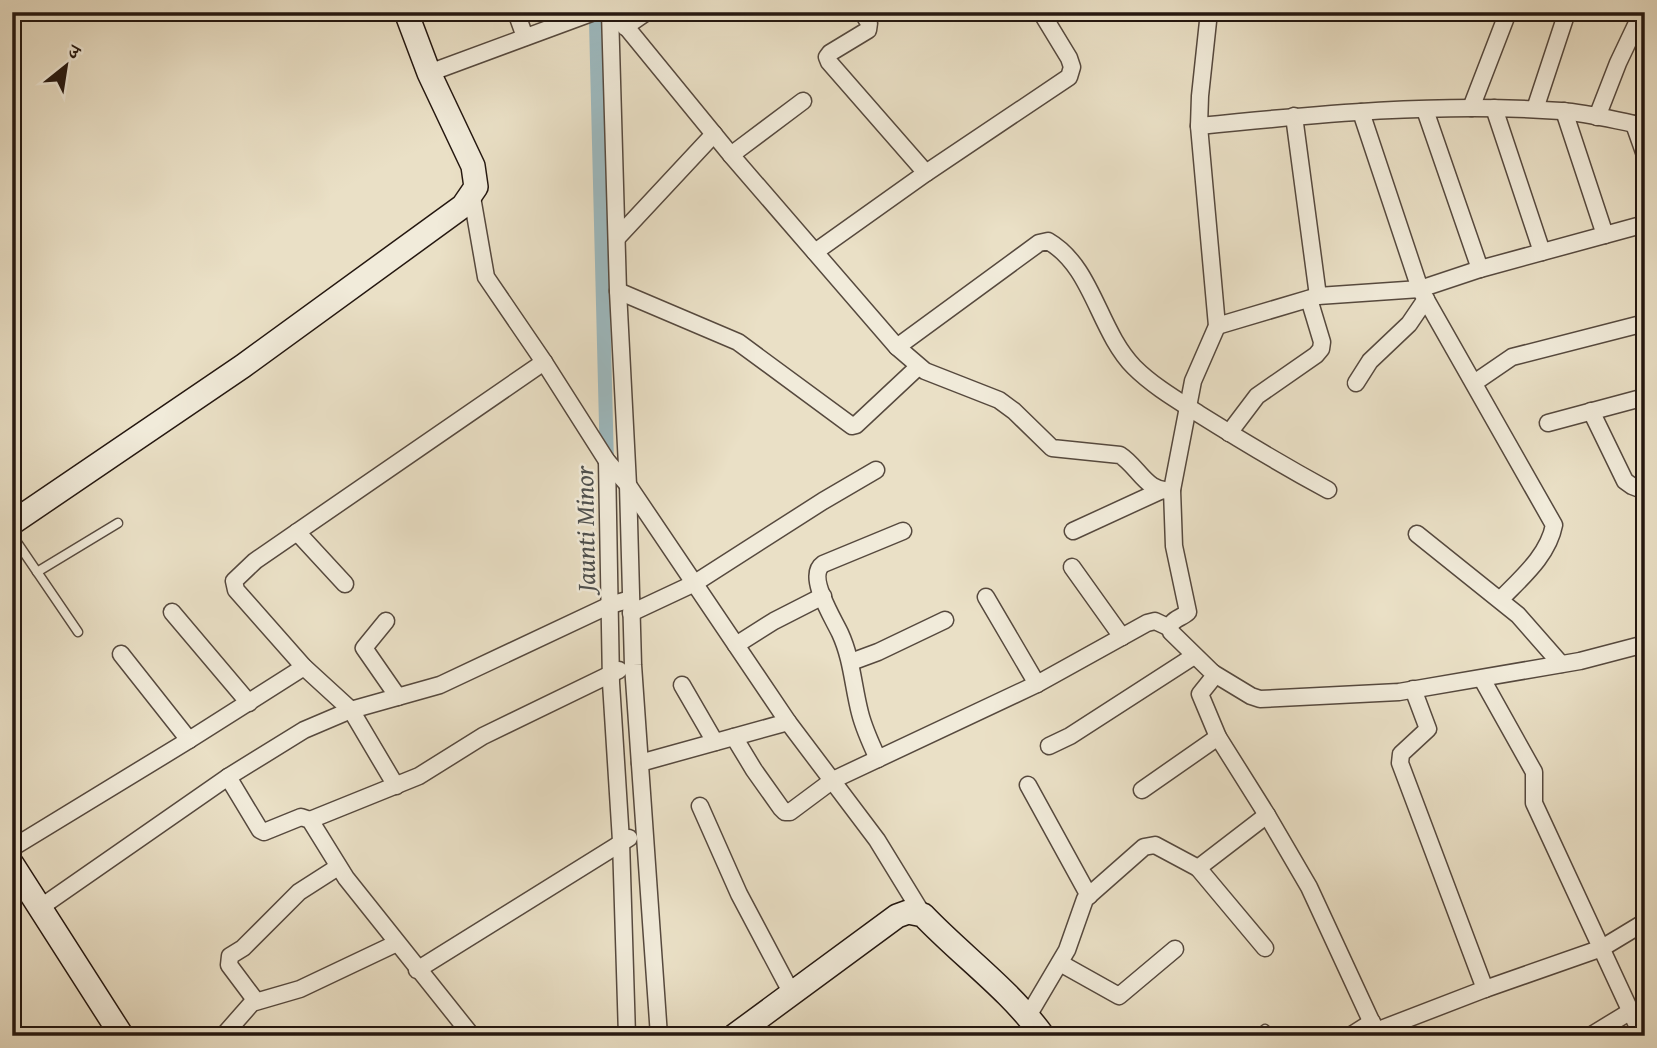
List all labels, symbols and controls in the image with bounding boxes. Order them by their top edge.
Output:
north arrow [32,32,102,102]
text: उ [62,36,87,66]
water label: Jaunti Minor [564,464,605,597]

